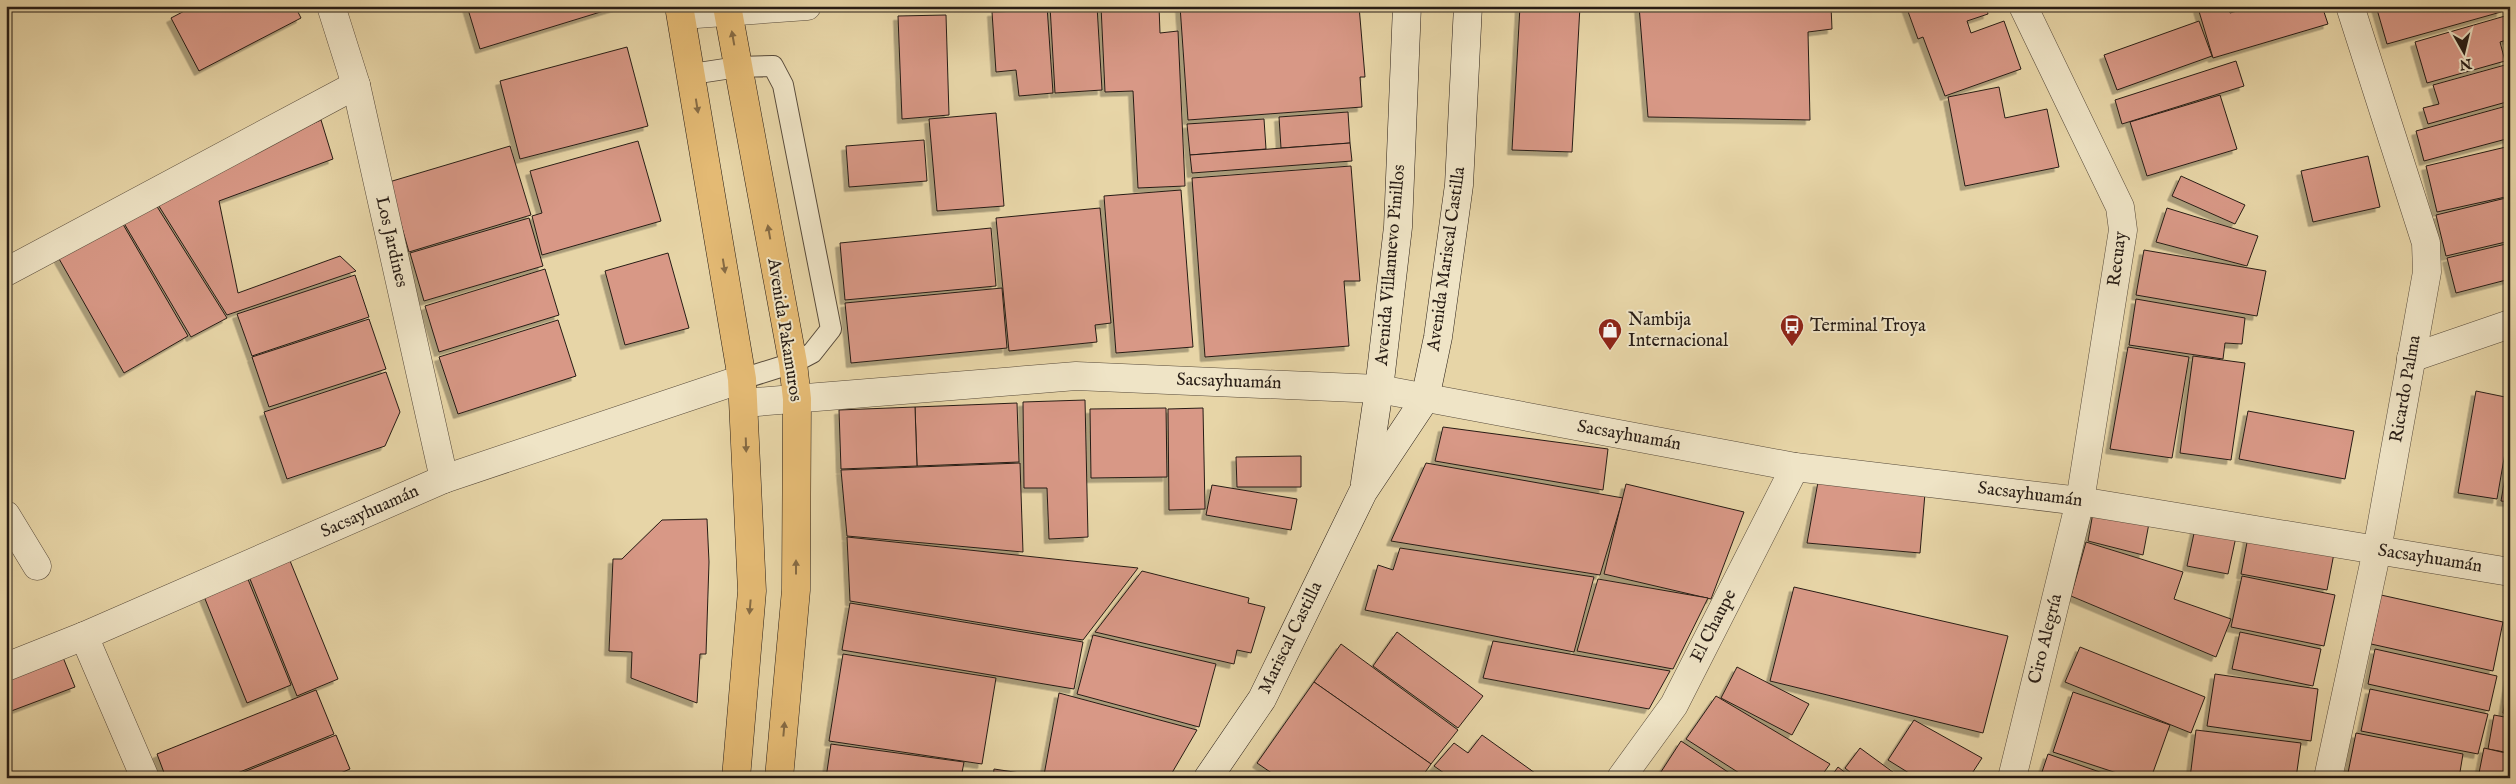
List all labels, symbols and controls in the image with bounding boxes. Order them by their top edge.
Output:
north arrow [2438,28,2488,78]
one-way arrow [728,30,736,46]
text: N [2458,54,2474,74]
one-way arrow [693,98,701,114]
street label: Avenida Villanuevo Pinillos [1371,164,1411,367]
street label: Avenida Mariscal Castilla [1423,165,1471,354]
street label: Los Jardines [369,194,413,290]
one-way arrow [764,224,772,240]
street label: Recuay [2103,230,2133,288]
street label: Avenida Pakamuros [761,256,807,403]
one-way arrow [720,259,728,275]
place label: Nambija Internacional [1628,309,1728,353]
bus stop icon: Terminal Troya [1779,313,1805,347]
place label: Terminal Troya [1810,315,1926,338]
shop icon: Nambija Internacional [1597,317,1623,351]
street label: Ricardo Palma [2385,333,2427,444]
street label: Sacsayhuamán [1176,369,1282,395]
street label: Sacsayhuamán [1575,416,1683,457]
one-way arrow [742,437,750,453]
street label: Sacsayhuamán [1976,477,2084,513]
street label: Sacsayhuamán [317,480,423,544]
street label: Sacsayhuamán [2376,539,2484,579]
one-way arrow [792,559,800,575]
street label: Mariscal Castilla [1254,578,1328,698]
street label: El Chaupe [1686,586,1742,666]
street label: Ciro Alegría [2024,591,2068,686]
one-way arrow [746,599,754,615]
one-way arrow [780,721,788,737]

